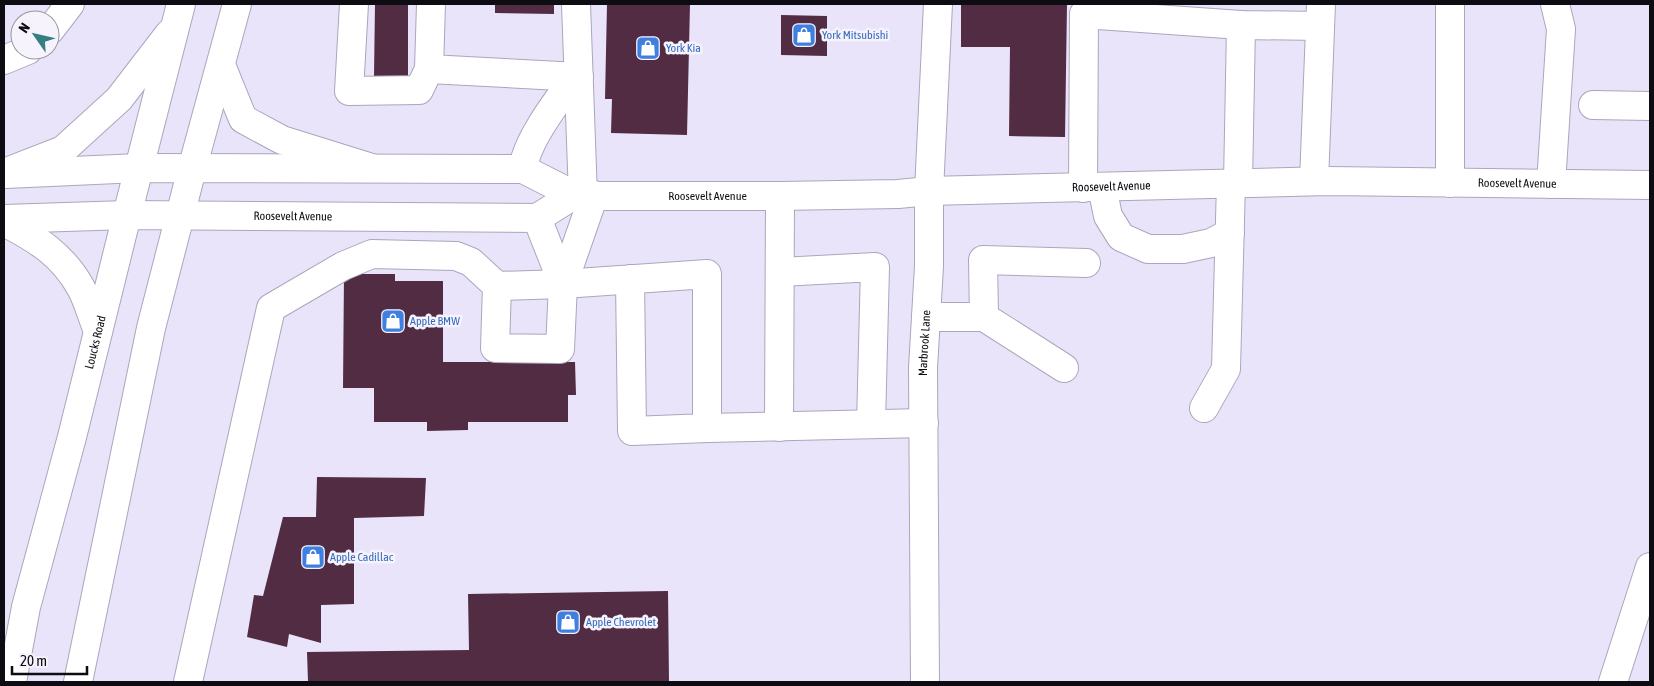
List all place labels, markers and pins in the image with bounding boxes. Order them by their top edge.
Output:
shop icon: York Mitsubishi [791,22,817,48]
place label: York Mitsubishi [822,28,888,42]
shop icon: York Kia [635,35,661,61]
place label: York Kia [666,41,701,55]
shop icon: Apple BMW [380,308,406,334]
place label: Apple BMW [410,314,460,328]
shop icon: Apple Cadillac [300,544,326,570]
place label: Apple Cadillac [330,550,394,564]
shop icon: Apple Chevrolet [555,609,581,635]
place label: Apple Chevrolet [586,615,657,629]

